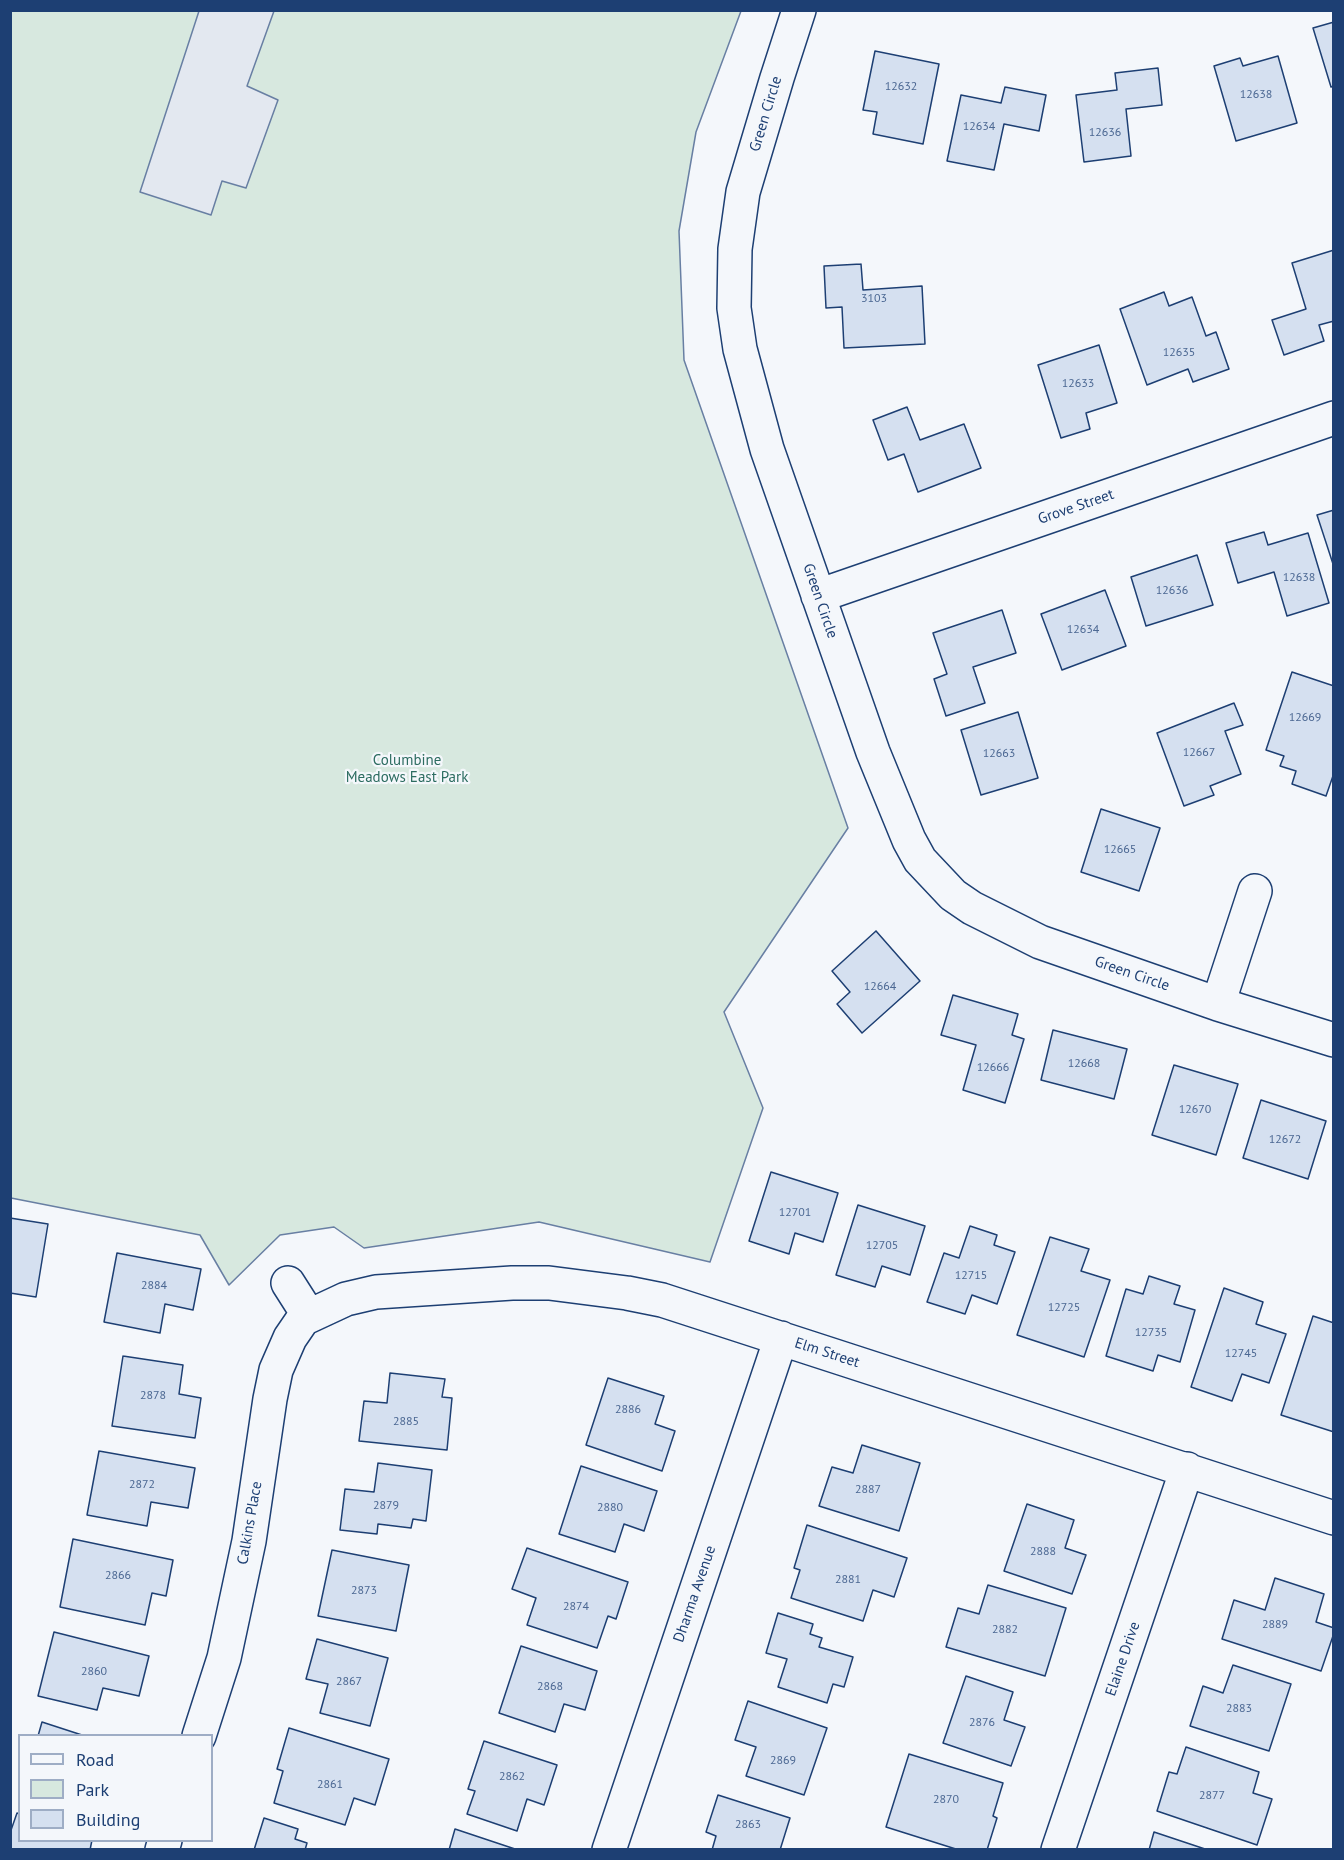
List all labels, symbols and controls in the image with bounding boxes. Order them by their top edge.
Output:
street label: Green Circle [746,74,786,154]
house number: 12632 [885,80,917,94]
house number: 12638 [1240,88,1272,102]
house number: 12634 [963,120,995,134]
house number: 12636 [1089,126,1121,140]
house number: 3103 [861,292,887,306]
house number: 12635 [1163,346,1195,360]
house number: 12633 [1062,377,1094,391]
street label: Grove Street [1036,486,1116,528]
street label: Green Circle [799,561,841,641]
house number: 12638 [1283,571,1315,585]
house number: 12636 [1156,584,1188,598]
house number: 12634 [1067,623,1099,637]
house number: 12669 [1289,711,1321,725]
house number: 12667 [1183,746,1215,760]
house number: 12663 [983,747,1015,761]
park label: Columbine Meadows East Park [346,752,468,787]
house number: 12665 [1104,843,1136,857]
street label: Green Circle [1092,953,1172,995]
house number: 12664 [864,980,896,994]
house number: 12668 [1068,1057,1100,1071]
house number: 12666 [977,1061,1009,1075]
house number: 12670 [1179,1103,1211,1117]
house number: 12672 [1269,1133,1301,1147]
house number: 12701 [779,1206,811,1220]
house number: 12705 [866,1239,898,1253]
house number: 12715 [955,1269,987,1283]
house number: 2884 [141,1279,167,1293]
house number: 12725 [1048,1301,1080,1315]
house number: 12735 [1135,1326,1167,1340]
street label: Elm Street [792,1334,862,1372]
house number: 12745 [1225,1347,1257,1361]
house number: 2878 [140,1389,166,1403]
house number: 2886 [615,1403,641,1417]
house number: 2885 [393,1415,419,1429]
house number: 2872 [129,1478,155,1492]
street label: Calkins Place [234,1480,266,1566]
house number: 2887 [855,1483,881,1497]
house number: 2879 [373,1499,399,1513]
house number: 2880 [597,1501,623,1515]
street label: Dharma Avenue [670,1543,720,1645]
house number: 2888 [1030,1545,1056,1559]
house number: 2866 [105,1569,131,1583]
house number: 2881 [835,1573,861,1587]
house number: 2873 [351,1584,377,1598]
house number: 2874 [563,1600,589,1614]
house number: 2889 [1262,1618,1288,1632]
street label: Elaine Drive [1102,1620,1144,1698]
house number: 2882 [992,1623,1018,1637]
house number: 2860 [81,1665,107,1679]
house number: 2867 [336,1675,362,1689]
house number: 2868 [537,1680,563,1694]
house number: 2883 [1226,1702,1252,1716]
house number: 2876 [969,1716,995,1730]
legend [18,1734,213,1842]
text: Road [76,1748,114,1771]
house number: 2869 [770,1754,796,1768]
house number: 2862 [499,1770,525,1784]
text: Park [76,1778,109,1801]
house number: 2861 [317,1778,343,1792]
house number: 2877 [1199,1789,1225,1803]
house number: 2870 [933,1793,959,1807]
text: Building [76,1808,140,1831]
house number: 2863 [735,1818,761,1832]

